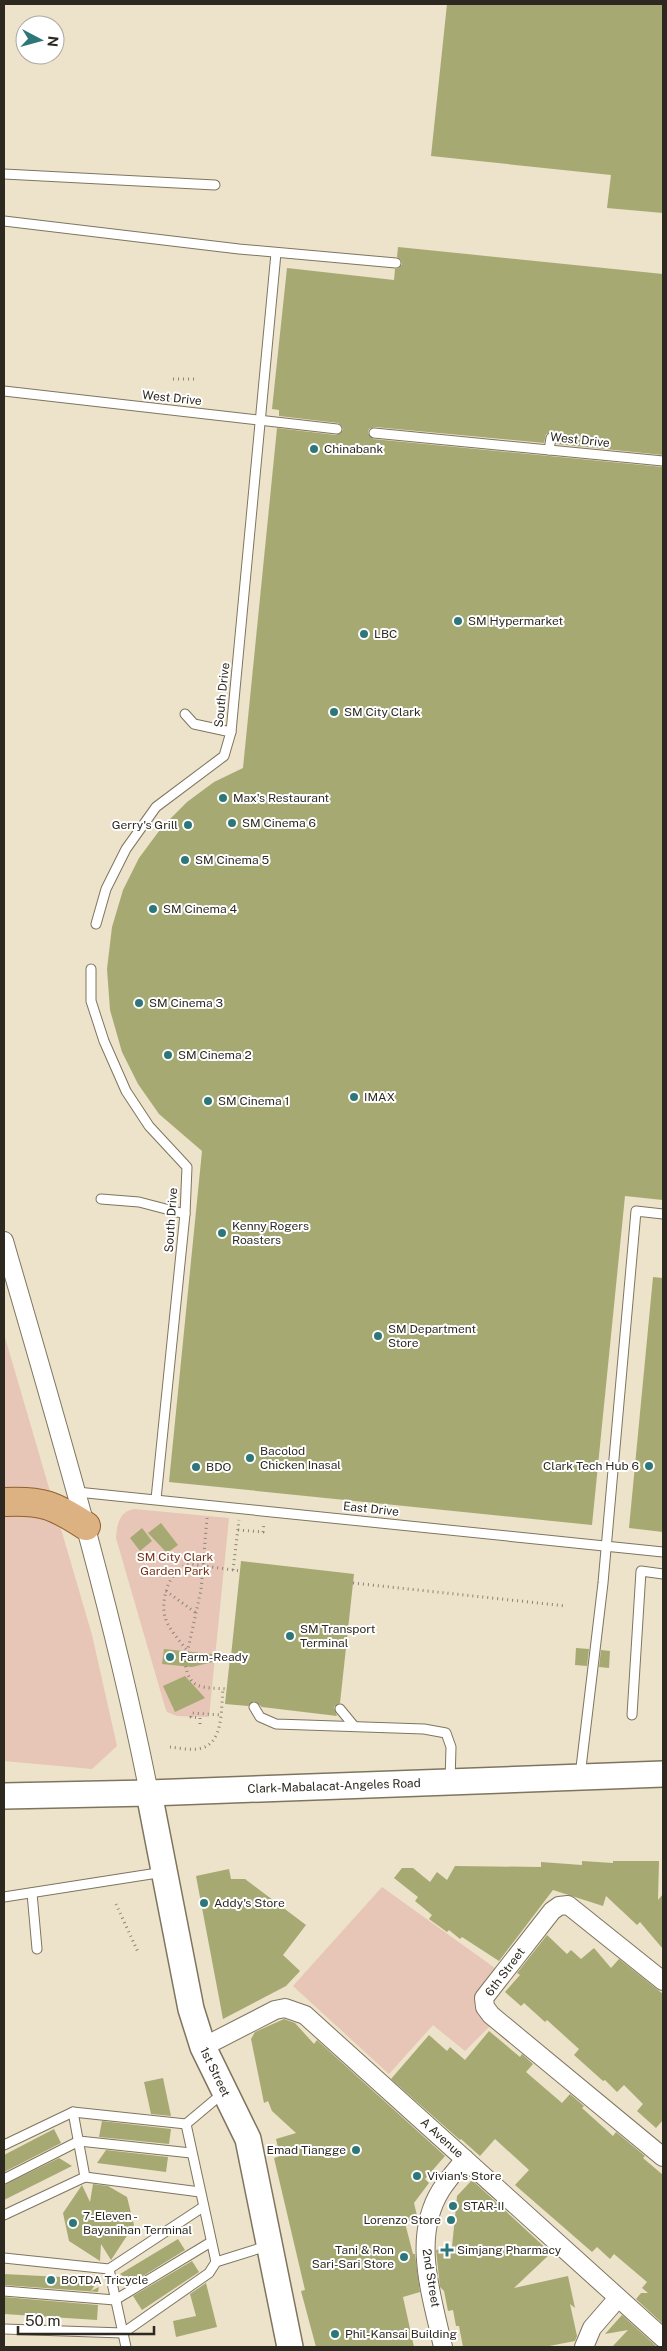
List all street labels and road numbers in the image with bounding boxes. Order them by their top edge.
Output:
street label: West Drive [141,388,203,408]
street label: West Drive [549,430,611,450]
street label: South Drive [212,662,232,728]
street label: South Drive [162,1187,180,1253]
street label: East Drive [342,1499,400,1519]
street label: Clark-Mabalacat-Angeles Road [247,1776,421,1796]
street label: 6th Street [482,1945,528,1999]
street label: 1st Street [197,2045,233,2099]
street label: A Avenue [418,2115,466,2161]
street label: 2nd Street [419,2248,443,2309]

